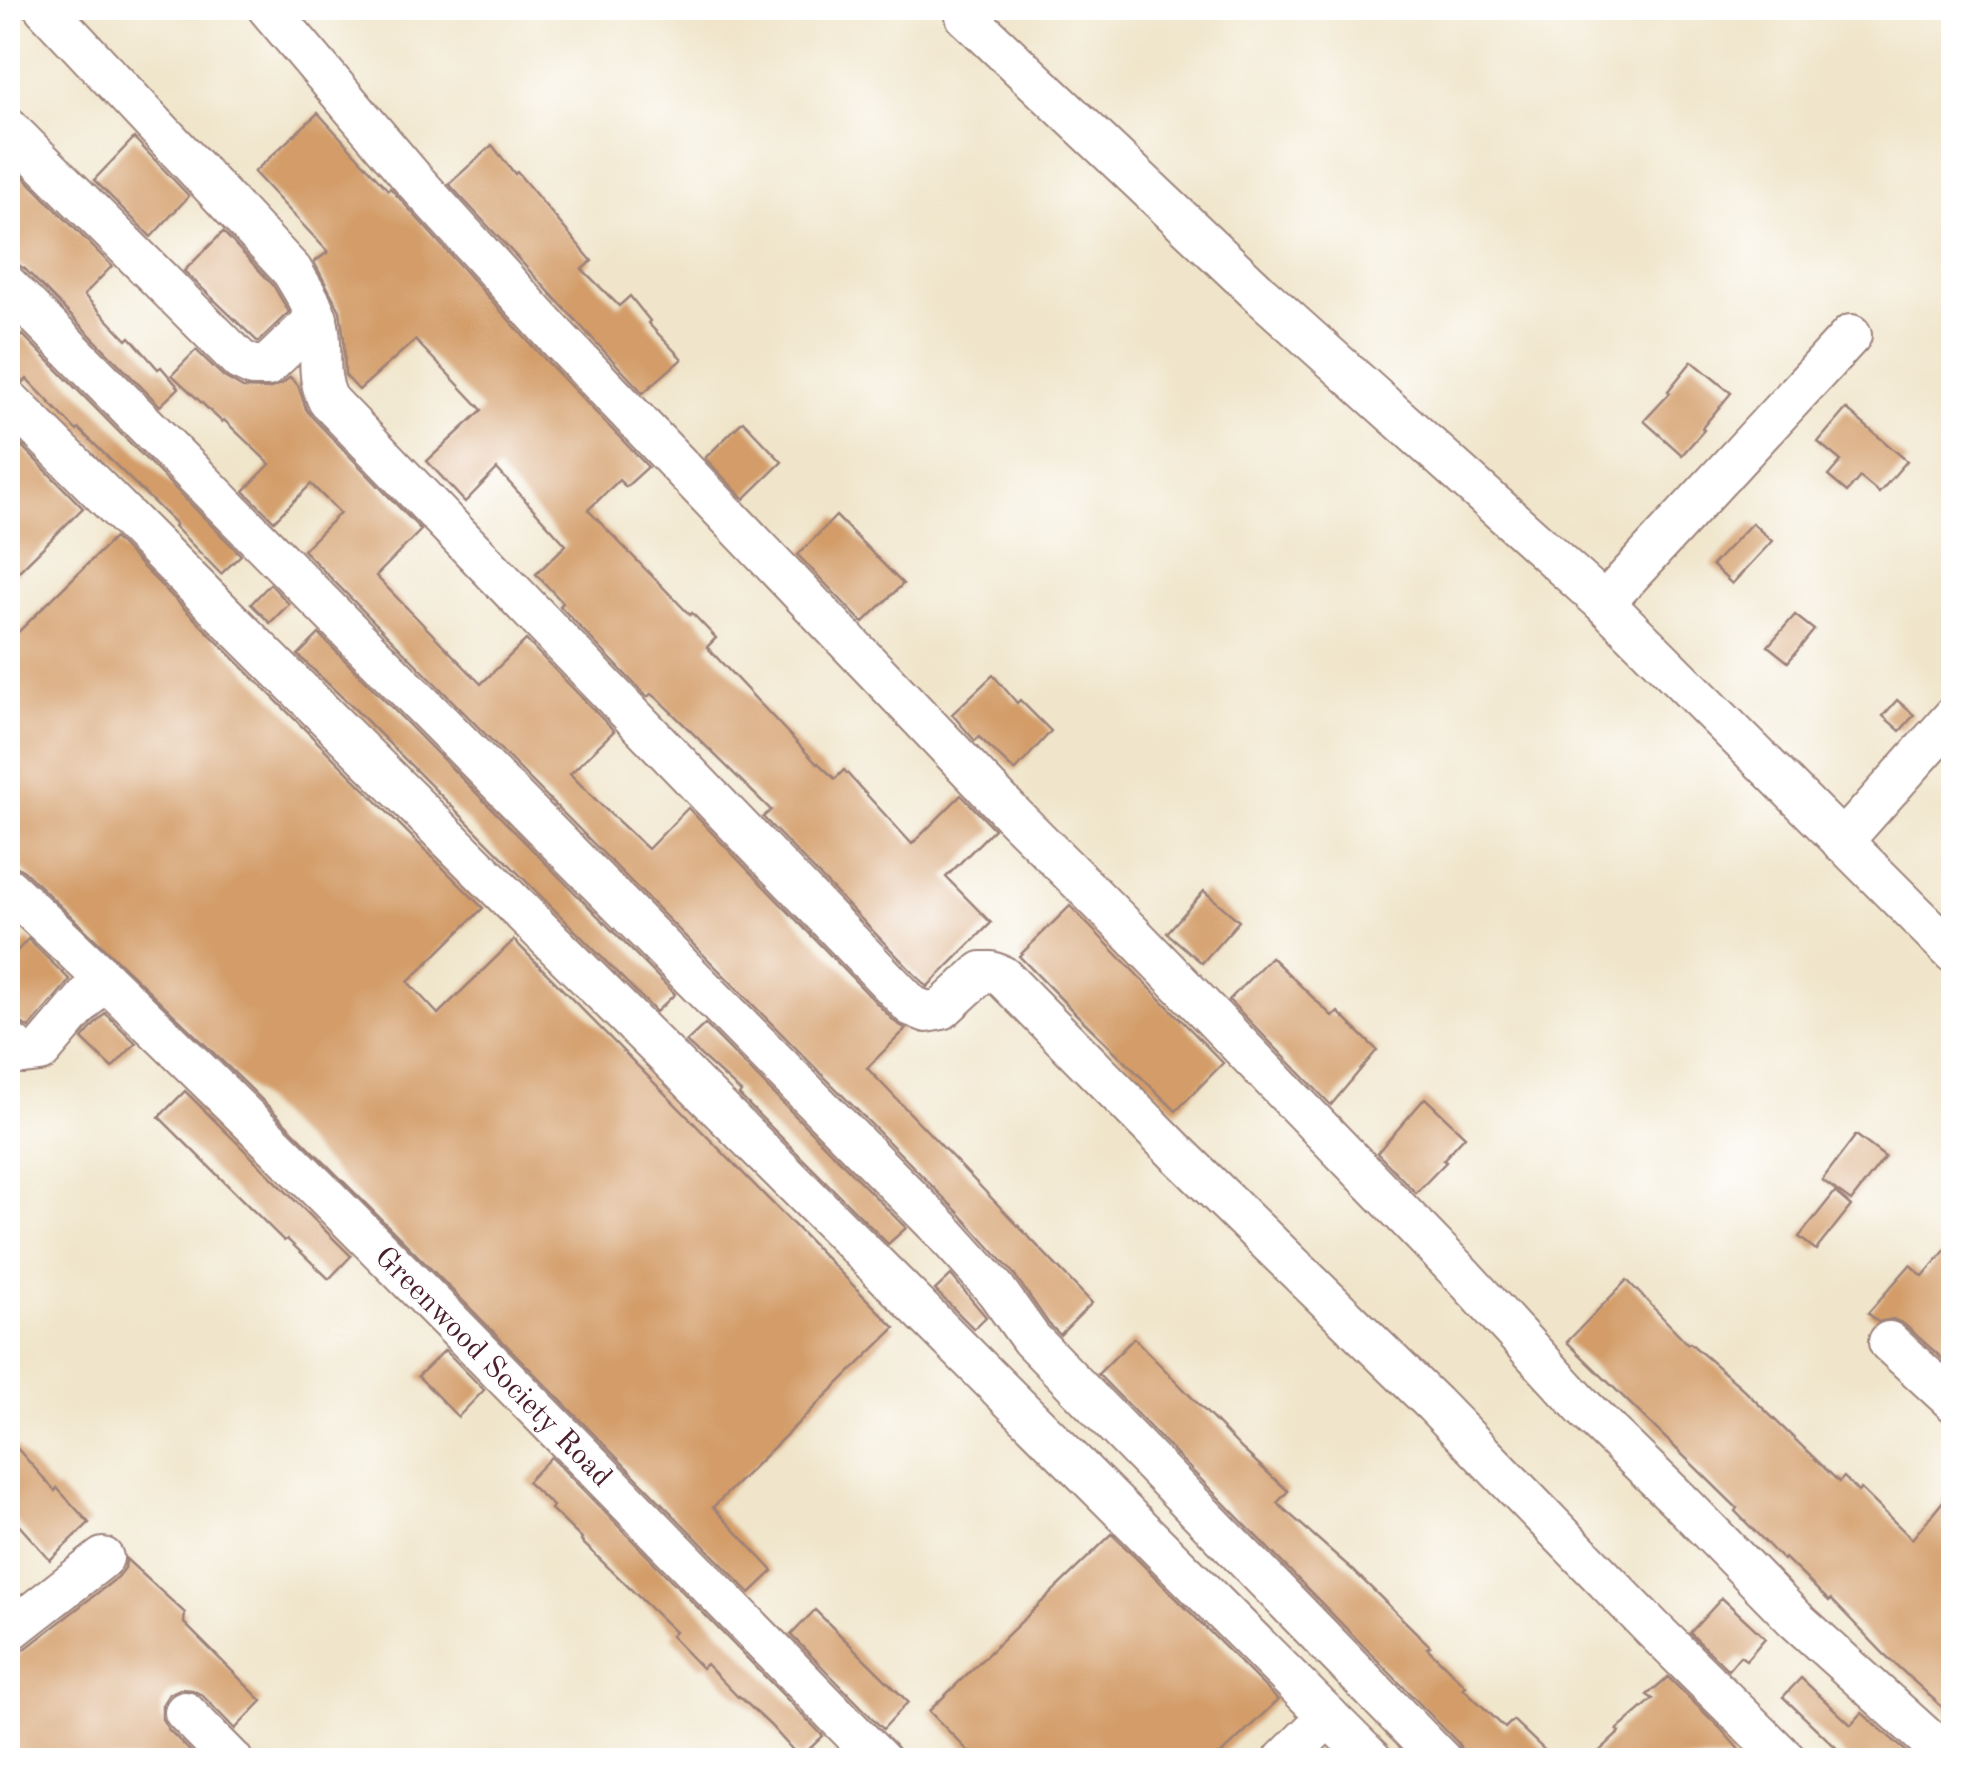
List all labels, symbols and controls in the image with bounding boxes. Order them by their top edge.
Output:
street label: Greenwood Society Road [369,1242,617,1493]

